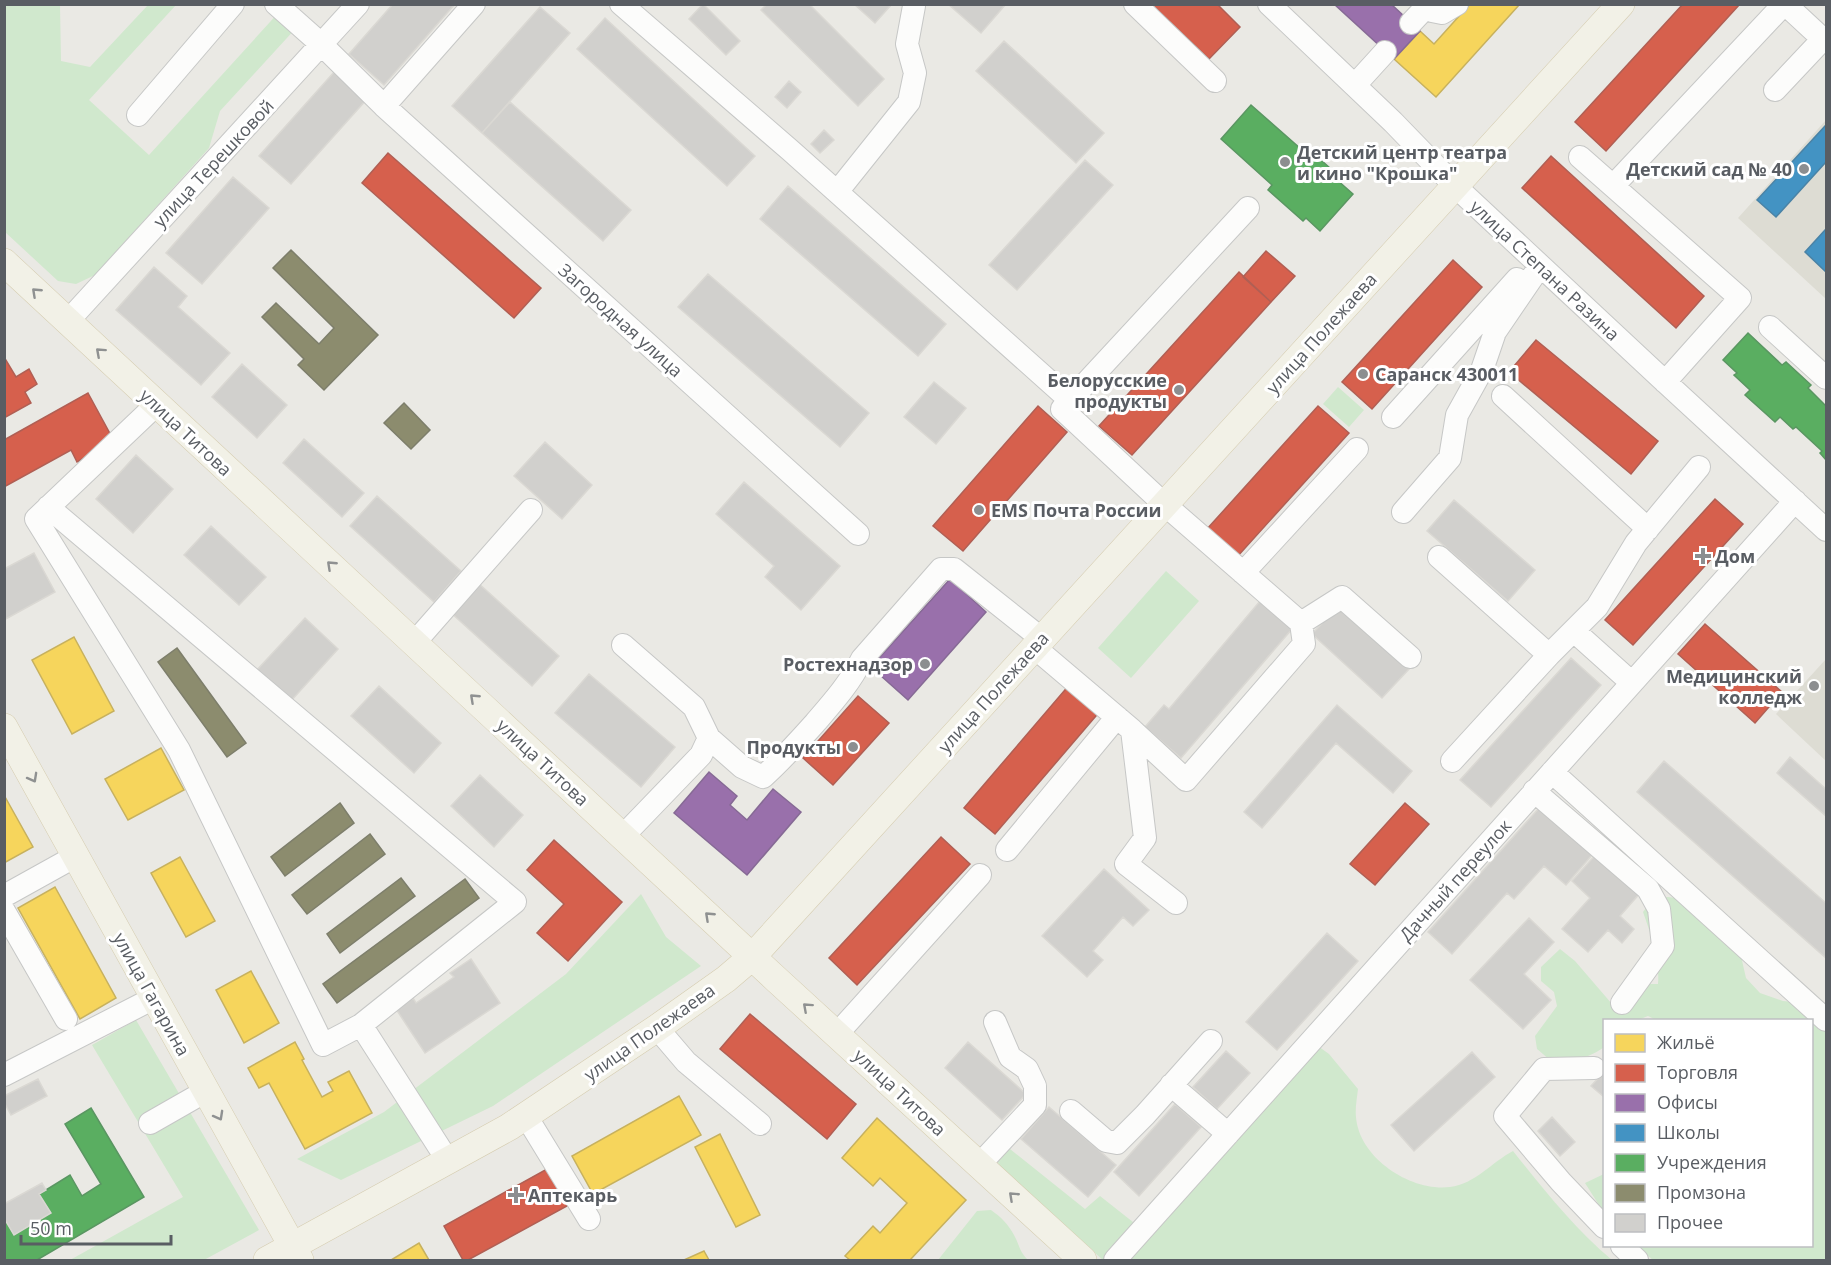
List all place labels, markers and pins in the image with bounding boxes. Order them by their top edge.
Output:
place label: Детский центр театра и кино "Крошка" [1297,140,1507,185]
marker: Детский центр театра и кино "Крошка" [1278,155,1292,169]
place label: Детский сад № 40 [1626,157,1792,181]
marker: Детский сад № 40 [1797,162,1811,176]
place label: Саранск 430011 [1375,362,1518,386]
marker: Саранск 430011 [1356,367,1370,381]
place label: Белорусские продукты [1047,368,1167,413]
marker: Белорусские продукты [1172,383,1186,397]
place label: EMS Почта России [991,498,1161,522]
marker: EMS Почта России [972,503,986,517]
place label: Дом [1715,544,1755,568]
marker: Дом [1696,549,1710,563]
place label: Ростехнадзор [783,652,913,676]
marker: Ростехнадзор [918,657,932,671]
place label: Медицинский колледж [1666,664,1802,709]
marker: Медицинский колледж [1807,679,1821,693]
place label: Продукты [746,735,841,759]
marker: Продукты [846,740,860,754]
place label: Аптекарь [528,1183,617,1207]
marker: Аптекарь [509,1188,523,1202]

